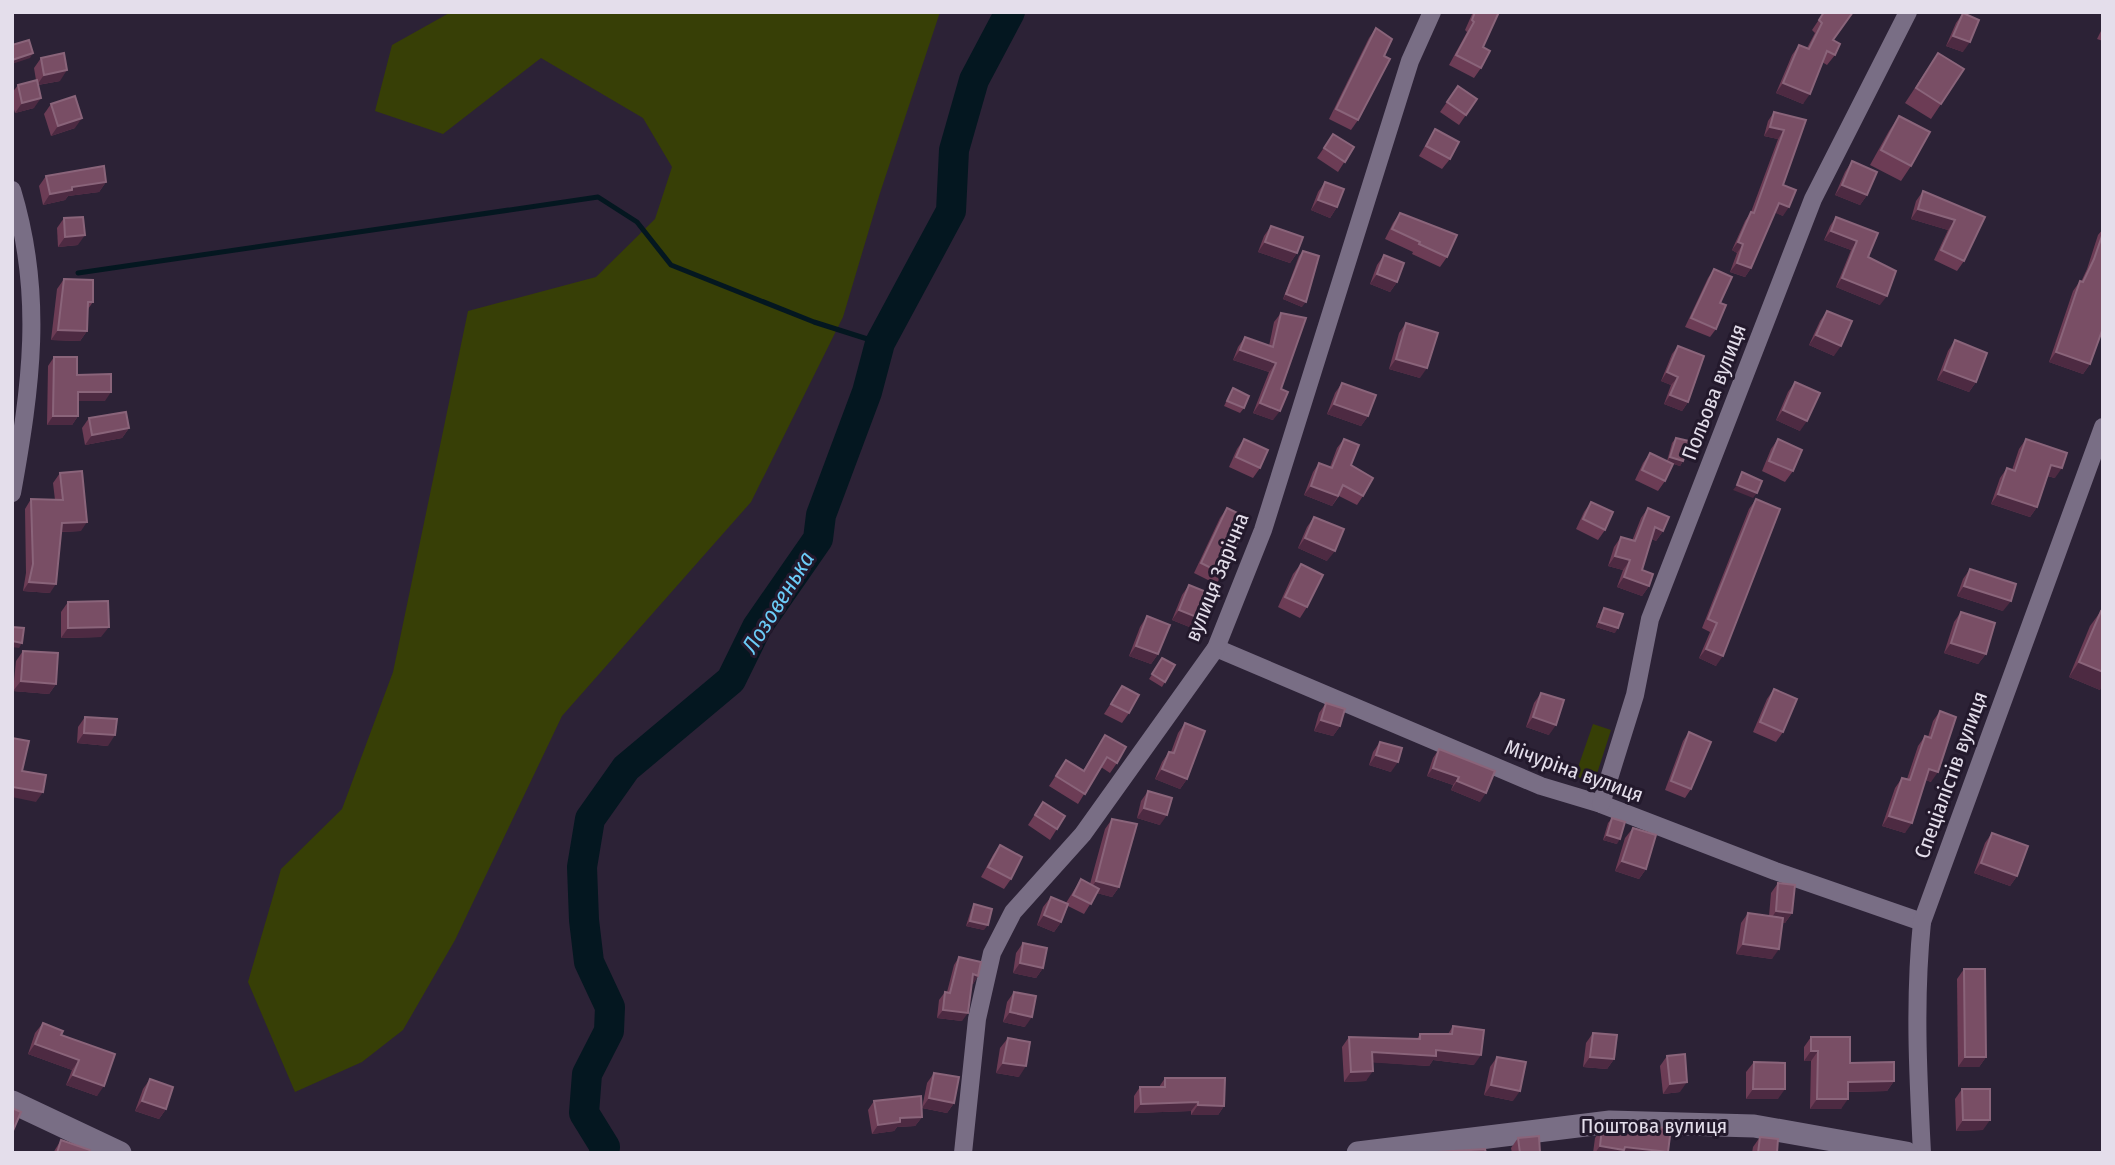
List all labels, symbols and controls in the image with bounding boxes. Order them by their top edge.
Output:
street label: Польова вулиця [1676,320,1752,464]
street label: вулиця Зарічна [1179,509,1255,645]
water label: Лозовенька [735,546,820,659]
street label: Спеціалістів вулиця [1909,688,1993,862]
street label: Мічуріна вулиця [1501,734,1647,808]
street label: Поштова вулиця [1581,1113,1727,1139]

